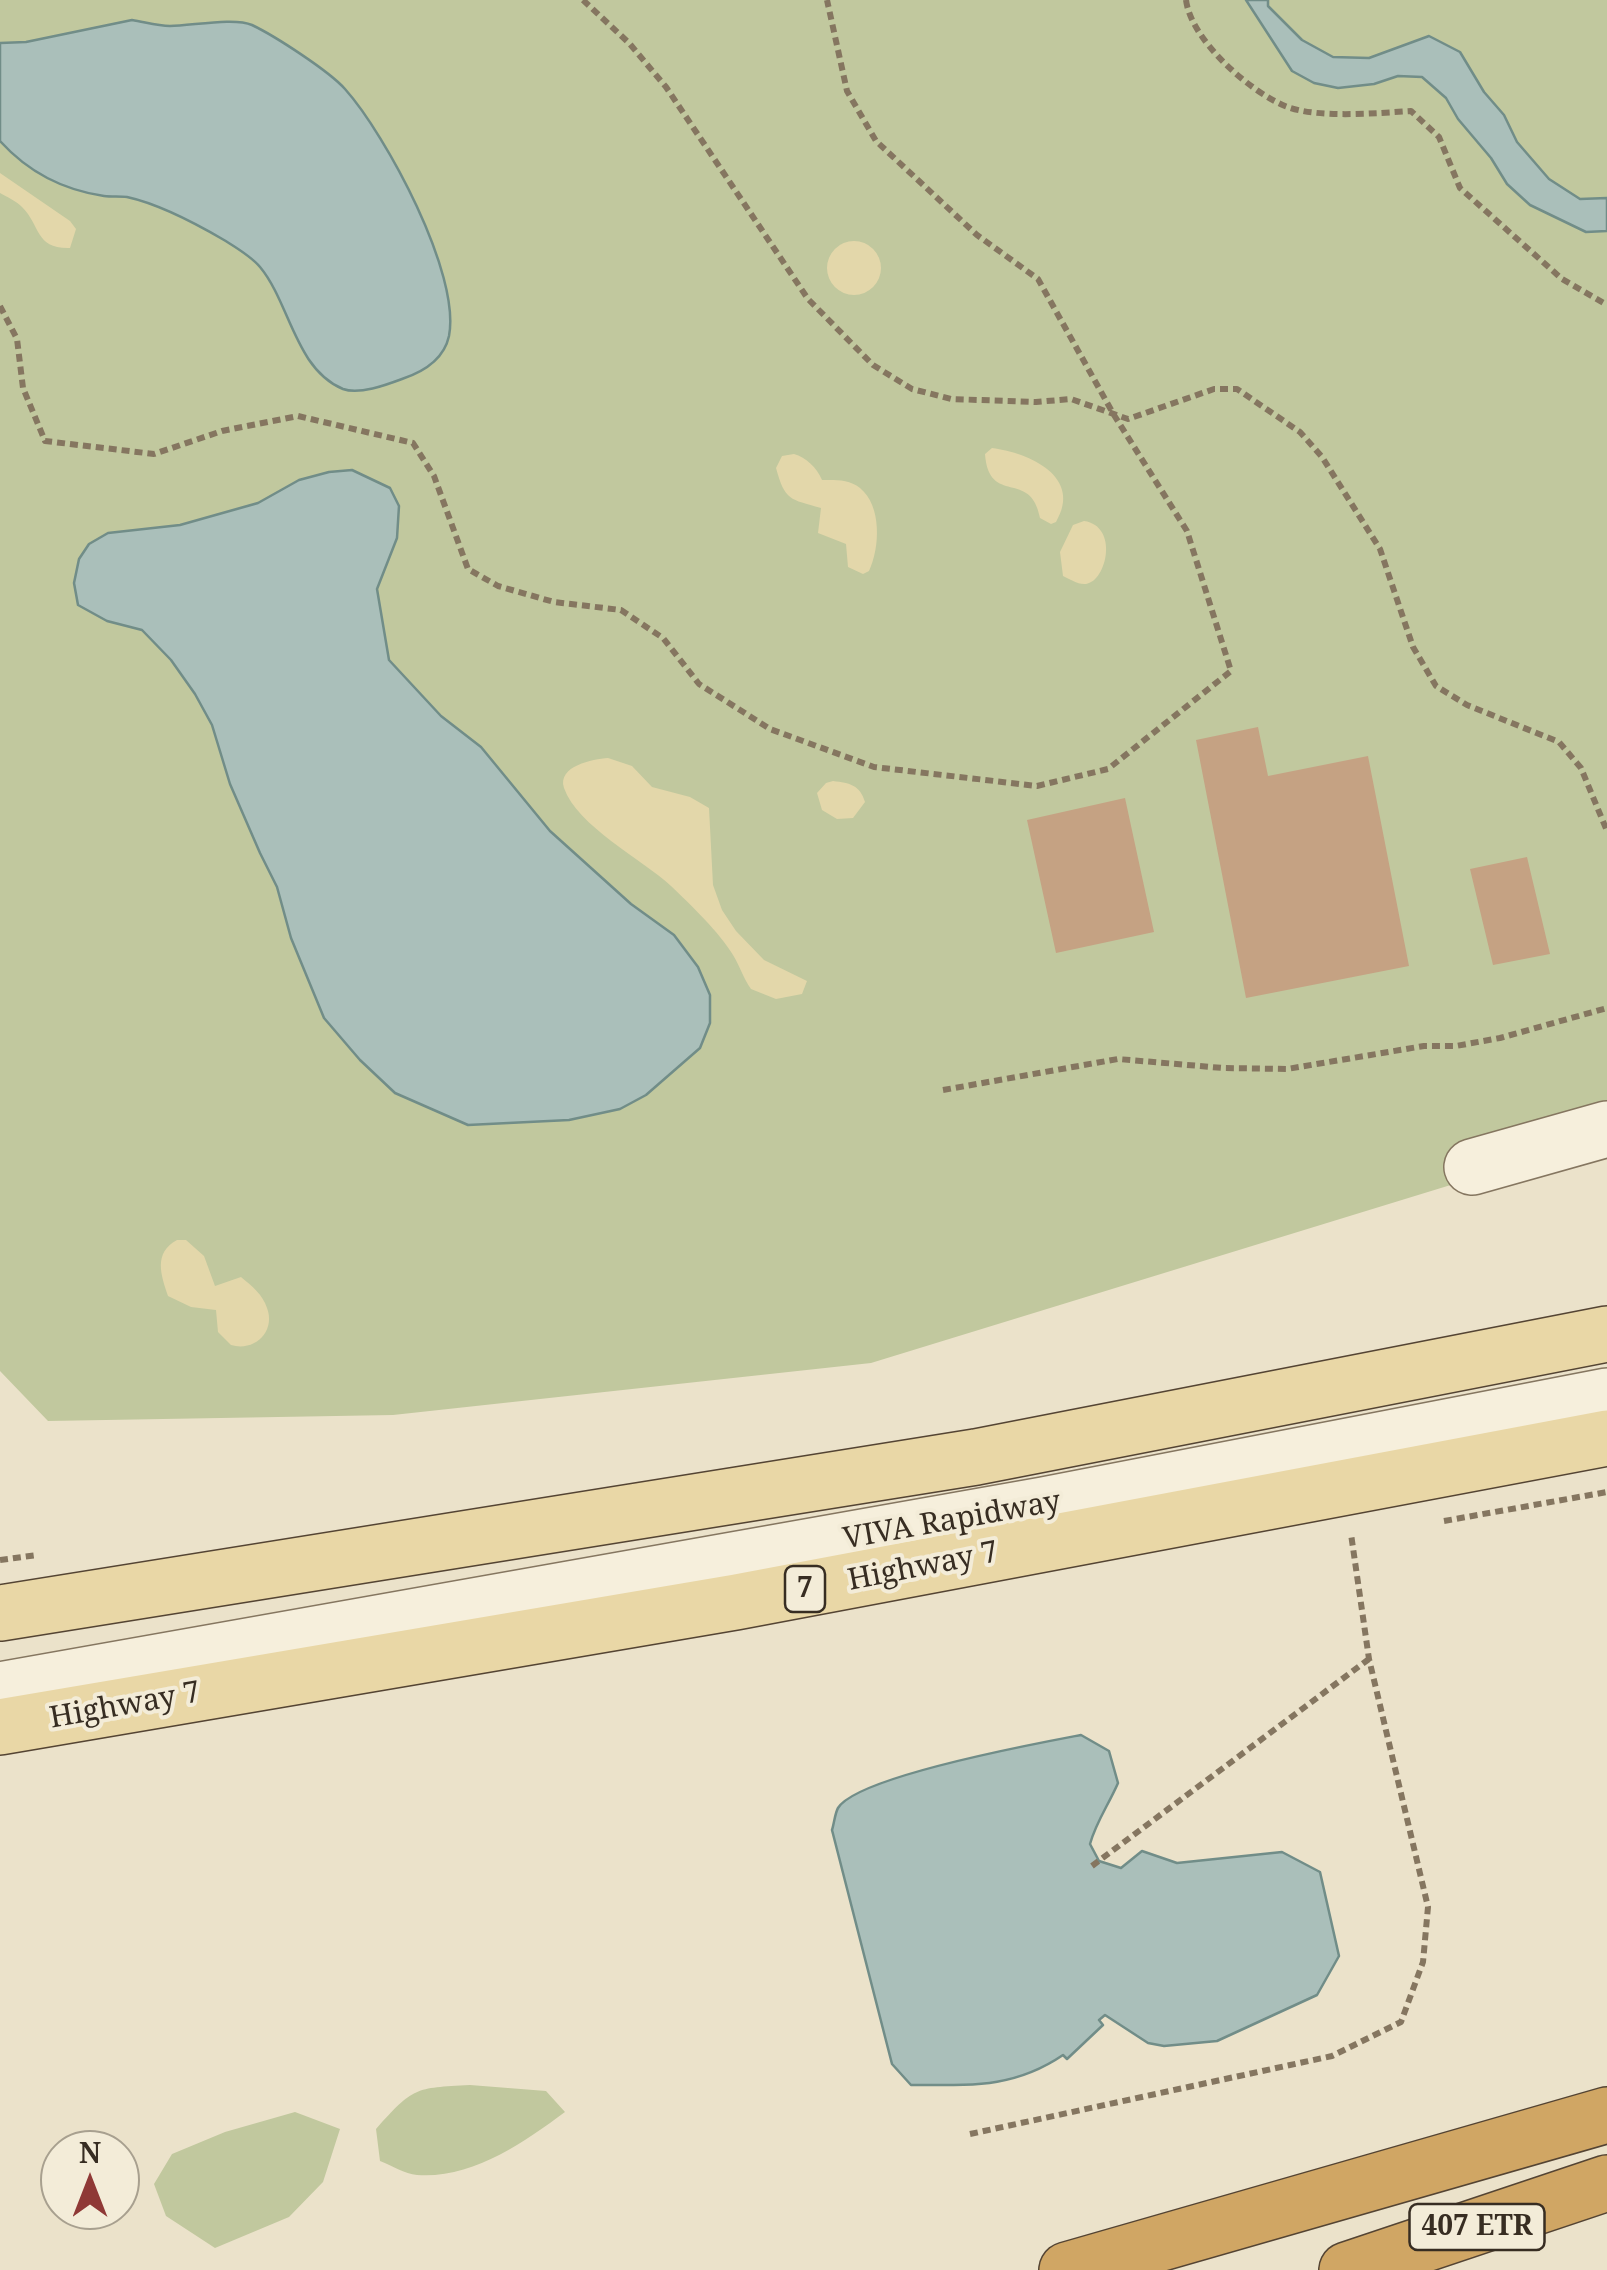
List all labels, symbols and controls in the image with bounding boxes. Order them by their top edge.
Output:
street label: VIVA Rapidway [840,1484,1064,1558]
street label: Highway 7 [845,1535,1001,1599]
road number: 7 [785,1566,825,1612]
street label: Highway 7 [47,1675,203,1737]
north arrow [40,2130,140,2230]
text: N [79,2133,101,2171]
road number: 407 ETR [1410,2204,1544,2250]

